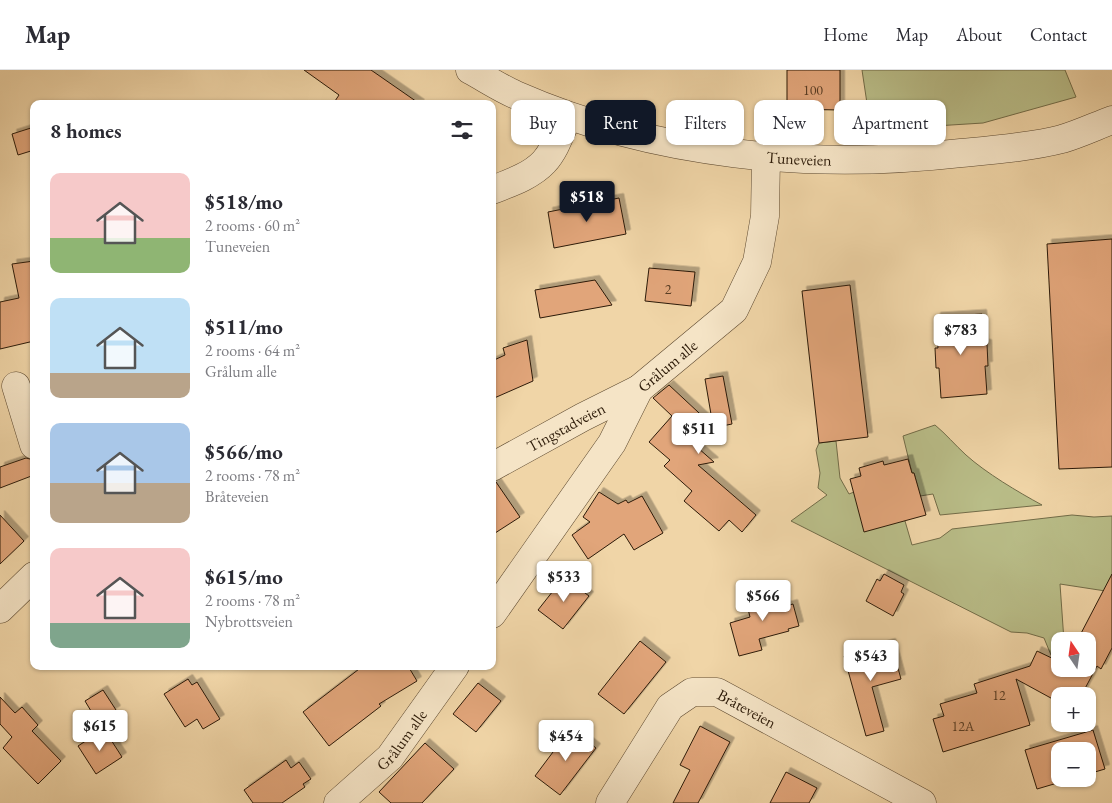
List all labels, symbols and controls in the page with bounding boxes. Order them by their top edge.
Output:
text: Map [25,19,70,50]
text: Home [823,23,868,46]
text: Map [896,23,928,46]
text: About [956,23,1002,46]
text: Contact [1030,23,1087,46]
house number: 100 [803,81,823,99]
chip: Buy [511,100,575,145]
chip: Rent [585,100,656,145]
chip: Filters [666,100,744,145]
chip: New [754,100,824,145]
chip: Apartment [834,100,946,145]
icon: filters [448,116,476,144]
text: 8 homes [50,117,122,144]
street label: Tuneveien [766,146,832,170]
pin: $518 [557,180,617,223]
text: $518 [571,186,603,207]
text: $518/mo [205,188,283,215]
icon: home [90,193,150,253]
text: 2 rooms · 60 m² [205,215,300,236]
text: Tuneveien [205,236,270,257]
house number: 2 [665,280,672,298]
text: $511/mo [205,313,283,340]
pin: $783 [931,314,991,356]
icon: home [90,318,150,378]
text: $783 [945,319,977,340]
street label: Grålum alle [633,335,702,397]
text: 2 rooms · 64 m² [205,340,300,361]
text: Grålum alle [205,361,277,382]
street label: Tingstadveien [523,397,609,457]
pin: $511 [669,412,729,455]
text: $511 [683,418,715,439]
text: $566/mo [205,438,283,465]
icon: home [90,443,150,503]
text: 2 rooms · 78 m² [205,465,300,486]
text: Bråteveien [205,486,269,507]
pin: $533 [534,560,594,603]
text: $615/mo [205,563,283,590]
text: $533 [548,566,580,587]
icon: home [90,568,150,628]
pin: $566 [733,580,793,622]
text: $566 [747,585,779,606]
text: 2 rooms · 78 m² [205,590,300,611]
text: Nybrottsveien [205,611,293,632]
north arrow [1051,632,1096,678]
map controls [1051,632,1096,787]
pin: $543 [841,640,901,682]
text: $543 [855,645,887,666]
street label: Bråteveien [714,684,781,733]
house number: 12 [992,686,1006,704]
button: + [1051,687,1096,732]
street label: Grålum alle [372,705,431,775]
pin: $615 [70,710,130,752]
text: $615 [84,715,116,736]
house number: 12A [951,717,975,735]
pin: $454 [536,720,596,762]
text: $454 [550,725,582,746]
button: − [1051,742,1096,787]

